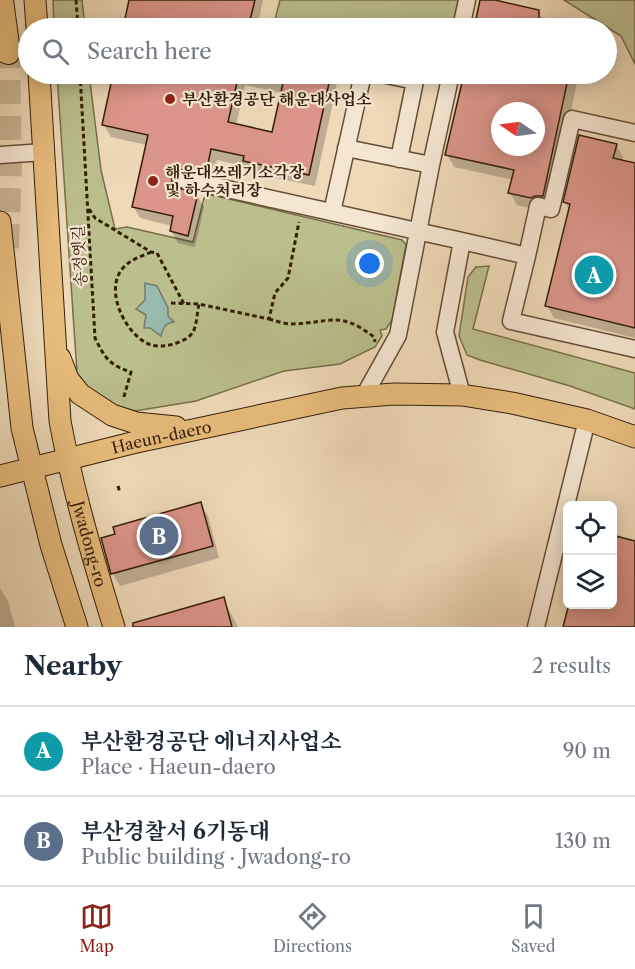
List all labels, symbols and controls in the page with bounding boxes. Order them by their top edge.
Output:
search box [18,18,617,84]
icon: search [39,35,72,68]
text: Search here [87,38,212,65]
place label: 부산환경공단 해운대사업소 [182,89,372,109]
marker: 부산환경공단 해운대사업소 [163,92,177,106]
north arrow [491,102,545,156]
place label: 해운대쓰레기소각장 및 하수처리장 [165,162,305,200]
marker: 해운대쓰레기소각장 및 하수처리장 [146,174,160,188]
street label: 송정옛길 [67,225,91,287]
your location [355,249,384,278]
pin: A [574,252,614,298]
street label: Haeun-daero [109,416,213,458]
street label: Jwadong-ro [67,496,111,589]
map controls [563,501,617,609]
button: locate [563,501,617,555]
pin: B [140,514,178,558]
button: layers [563,555,617,609]
text: Nearby [24,650,122,682]
text: 2 results [532,654,611,678]
text: 부산환경공단 에너지사업소 [81,728,342,755]
text: A [36,739,51,763]
text: 90 m [563,739,611,763]
text: Place · Haeun-daero [81,755,276,779]
text: 부산경찰서 6기동대 [81,818,270,845]
text: B [36,829,51,853]
text: 130 m [555,829,611,853]
text: Public building · Jwadong-ro [81,845,351,869]
tab: Map [80,900,114,956]
tab: Directions [273,900,352,956]
tab: Saved [511,900,555,956]

